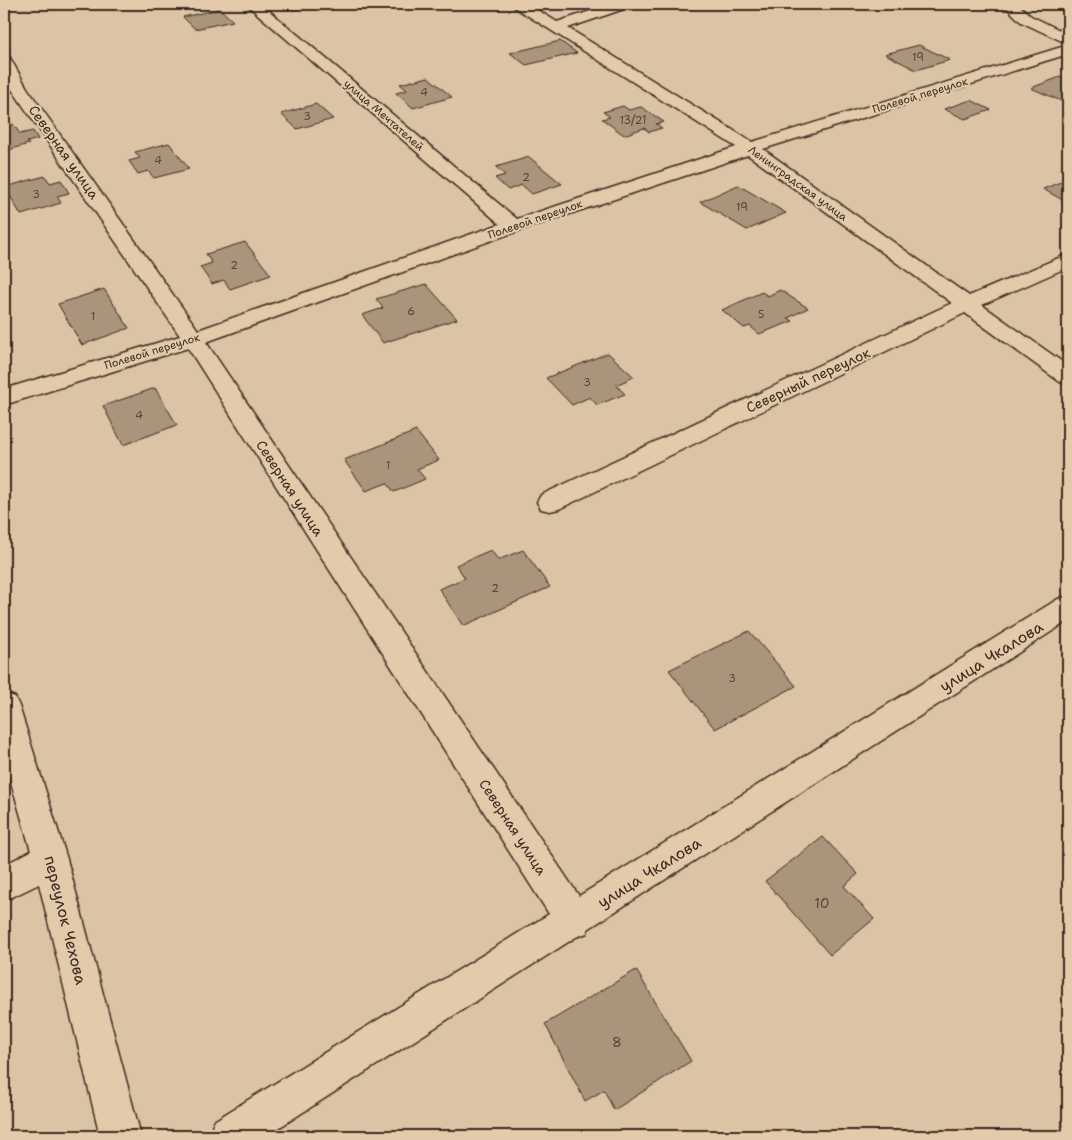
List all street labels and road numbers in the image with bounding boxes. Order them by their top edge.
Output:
street label: Полевой переулок [871,74,970,117]
street label: улица Мечтателей [340,76,427,154]
street label: Северная улица [25,101,103,203]
street label: Ленинградская улица [745,142,850,225]
street label: Полевой переулок [486,196,585,243]
street label: Полевой переулок [103,330,202,373]
street label: Северный переулок [743,343,873,417]
street label: Северная улица [252,437,328,540]
street label: улица Чкалова [935,616,1047,697]
street label: Северная улица [475,776,551,879]
street label: улица Чкалова [593,832,705,913]
street label: переулок Чехова [39,853,92,987]

